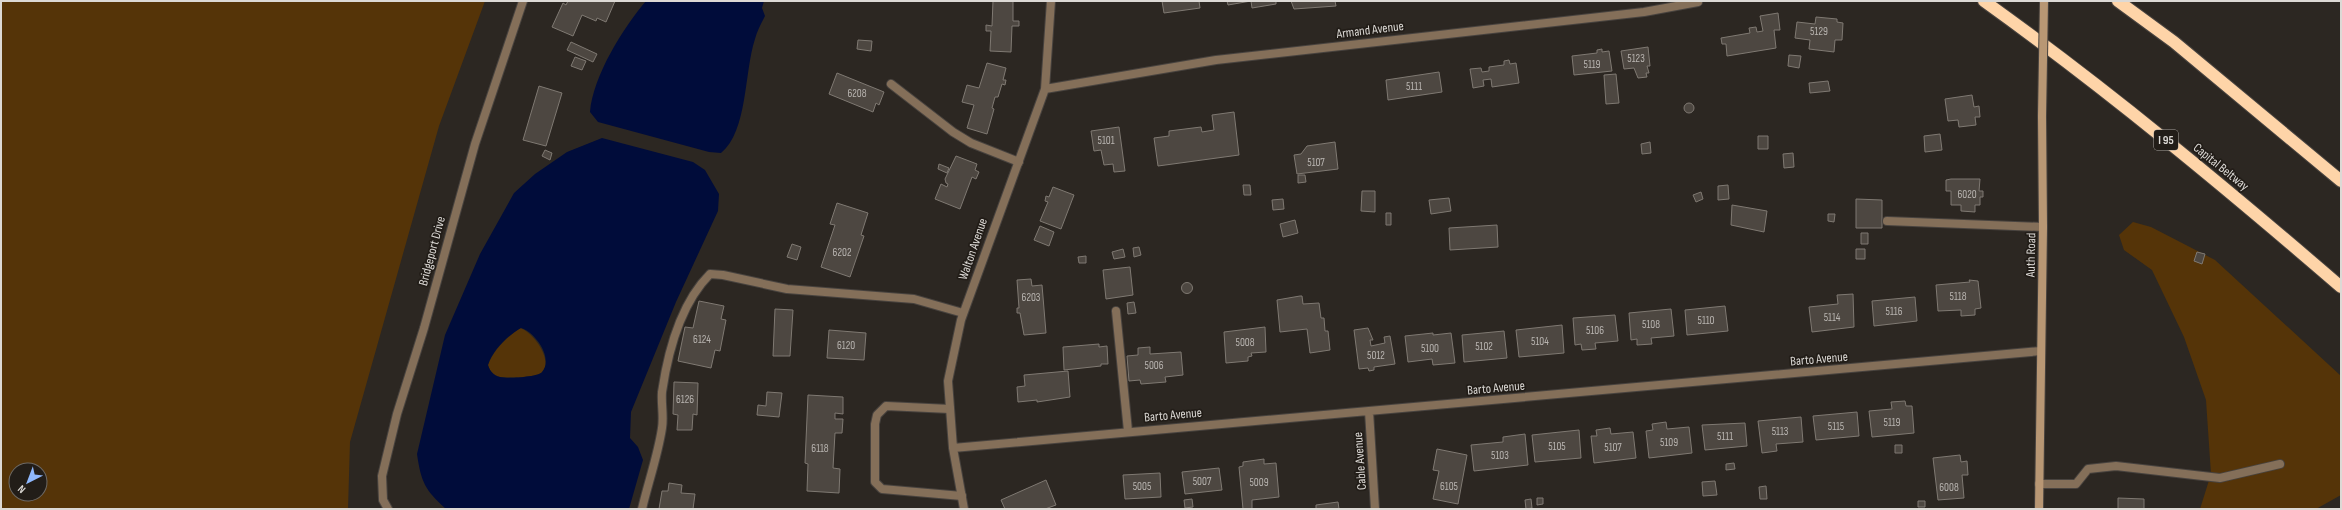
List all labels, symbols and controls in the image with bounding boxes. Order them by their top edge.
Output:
street label: Armand Avenue [1334,18,1405,42]
house number: 5129 [1810,25,1828,38]
house number: 5123 [1627,52,1645,65]
house number: 5119 [1584,58,1601,71]
house number: 5111 [1406,80,1422,93]
house number: 6208 [847,87,867,100]
road number: I 95 [2154,130,2178,150]
house number: 5101 [1097,134,1115,147]
street label: Capital Beltway [2190,140,2252,194]
house number: 5107 [1307,156,1325,169]
house number: 6020 [1957,188,1977,201]
street label: Bridgeport Drive [415,215,449,287]
street label: Walton Avenue [955,216,991,282]
street label: Auth Road [2023,233,2039,278]
house number: 6202 [833,246,852,259]
house number: 5118 [1950,290,1967,303]
house number: 6203 [1022,291,1041,304]
house number: 5116 [1886,305,1903,318]
house number: 5114 [1824,311,1841,324]
house number: 5110 [1697,314,1715,327]
house number: 5108 [1642,318,1660,331]
house number: 5106 [1586,324,1604,337]
house number: 6124 [693,333,711,346]
house number: 5104 [1531,335,1549,348]
house number: 5008 [1235,336,1255,349]
house number: 6120 [837,339,855,352]
house number: 5102 [1475,340,1493,353]
house number: 5100 [1421,342,1439,355]
house number: 5012 [1367,349,1385,362]
street label: Barto Avenue [1789,349,1849,369]
house number: 5006 [1144,359,1164,372]
street label: Barto Avenue [1466,378,1526,398]
house number: 6126 [676,393,694,406]
street label: Barto Avenue [1143,405,1203,425]
house number: 5119 [1884,416,1901,429]
house number: 5115 [1828,420,1844,433]
house number: 5113 [1772,425,1789,438]
house number: 5111 [1717,430,1733,443]
street label: Cable Avenue [1350,432,1370,490]
house number: 5109 [1660,436,1678,449]
house number: 5105 [1548,440,1566,453]
house number: 5107 [1604,441,1622,454]
house number: 6118 [811,442,829,455]
house number: 5103 [1491,449,1509,462]
north arrow [8,462,48,502]
house number: 5007 [1193,475,1212,488]
house number: 5009 [1249,476,1269,489]
house number: 5005 [1133,480,1151,493]
house number: 6105 [1440,480,1458,493]
house number: 6008 [1939,481,1959,494]
text: N [15,482,28,496]

